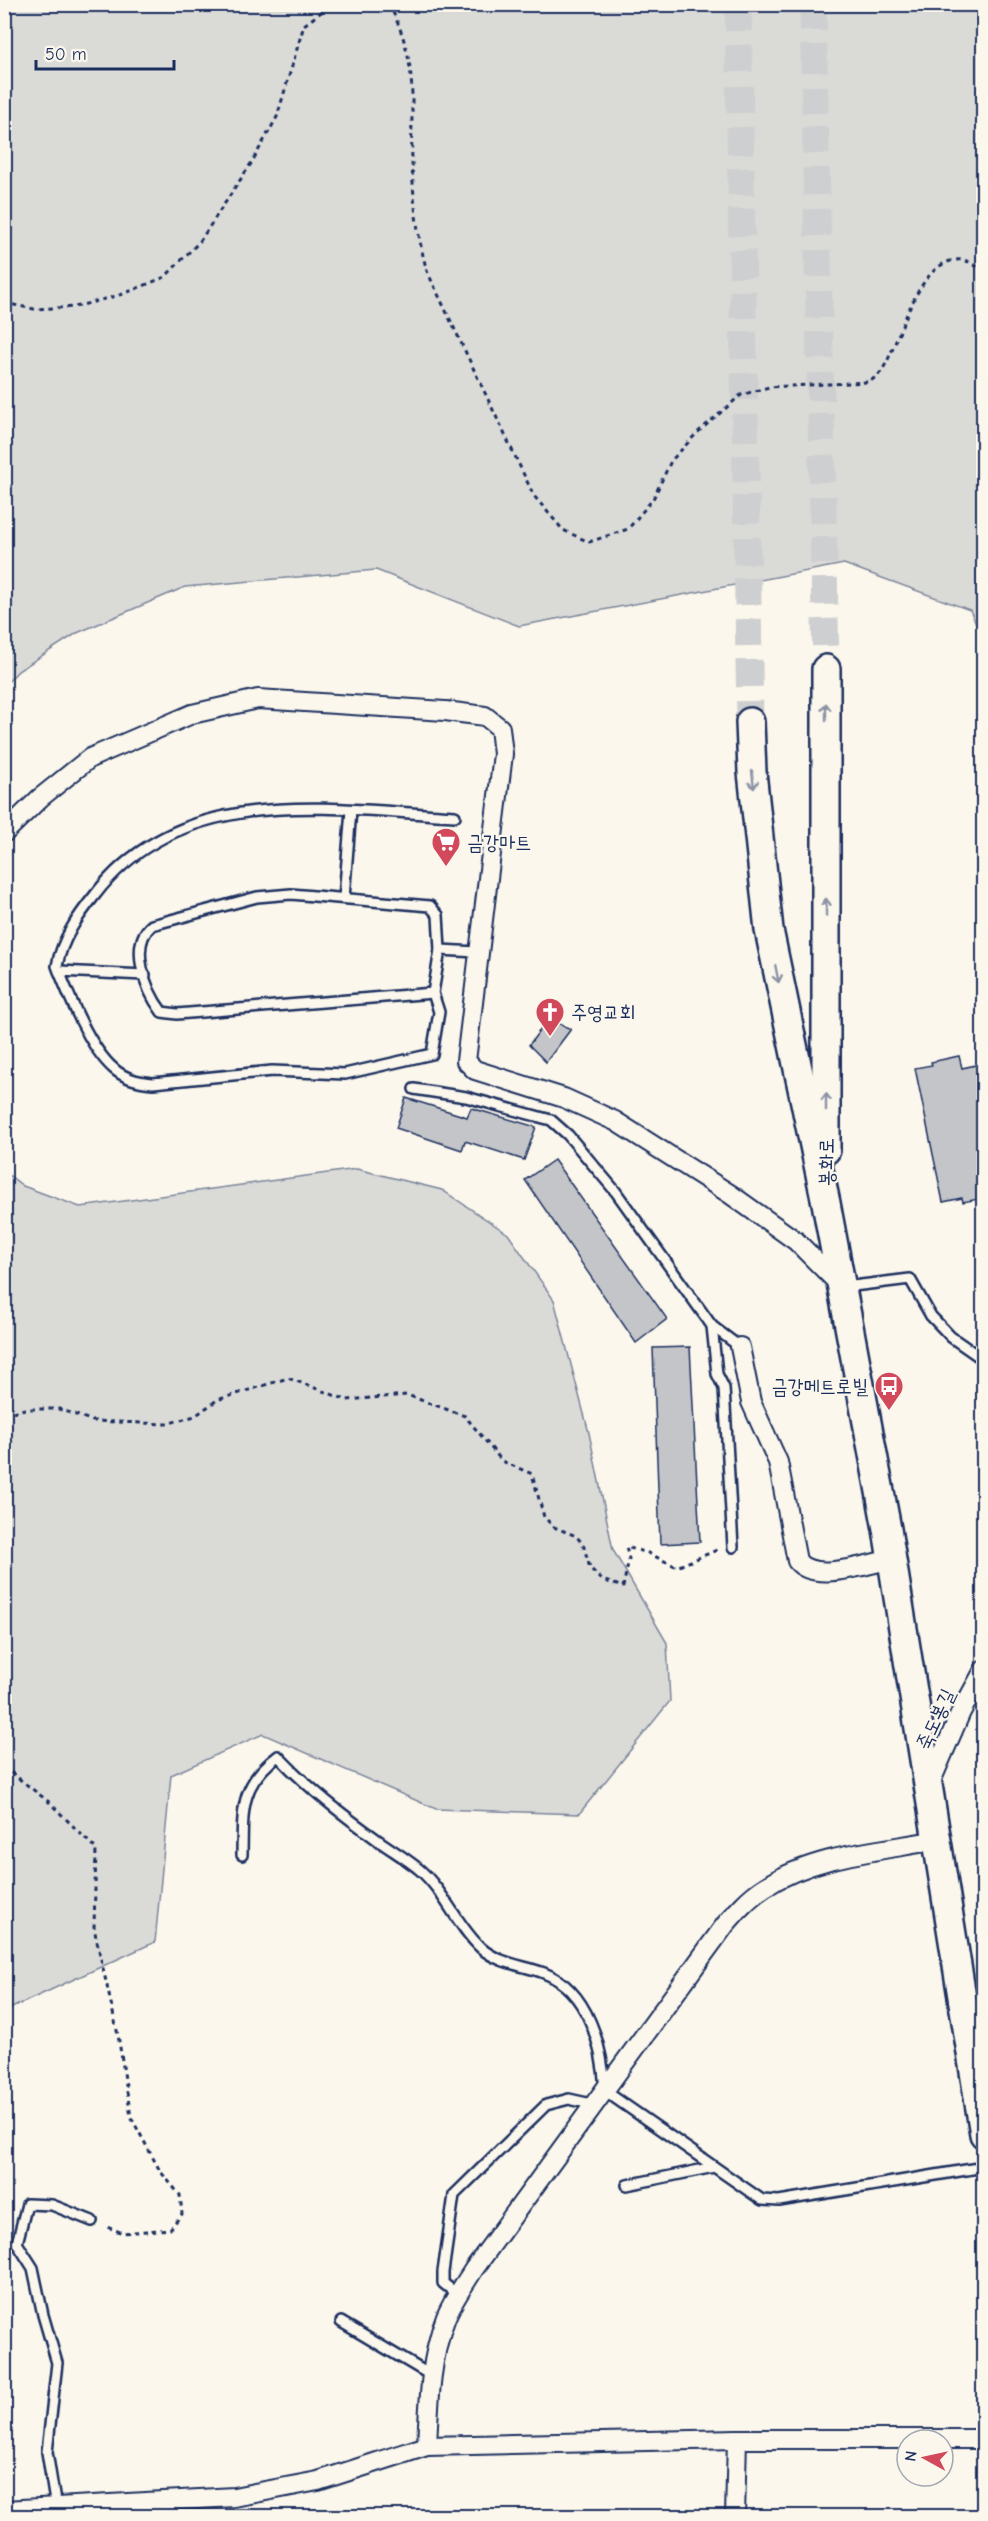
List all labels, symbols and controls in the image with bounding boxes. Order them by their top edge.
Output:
scale bar [36,33,174,71]
text: 50 m [45,44,87,65]
one-way arrow [820,703,832,723]
one-way arrow [748,770,759,790]
supermarket icon: 금강마트 [430,826,462,868]
place label: 금강마트 [467,831,531,854]
one-way arrow [820,898,832,918]
one-way arrow [772,964,783,983]
church icon: 주영교회 [534,996,566,1038]
place label: 주영교회 [571,1001,635,1024]
one-way arrow [820,1093,832,1113]
street label: 봉화로 [815,1138,838,1186]
bus stop icon: 금강메트로빌 [873,1370,905,1412]
place label: 금강메트로빌 [771,1375,869,1398]
street label: 죽도봉길 [911,1685,959,1753]
north arrow [895,2428,955,2488]
text: N [901,2450,921,2462]

